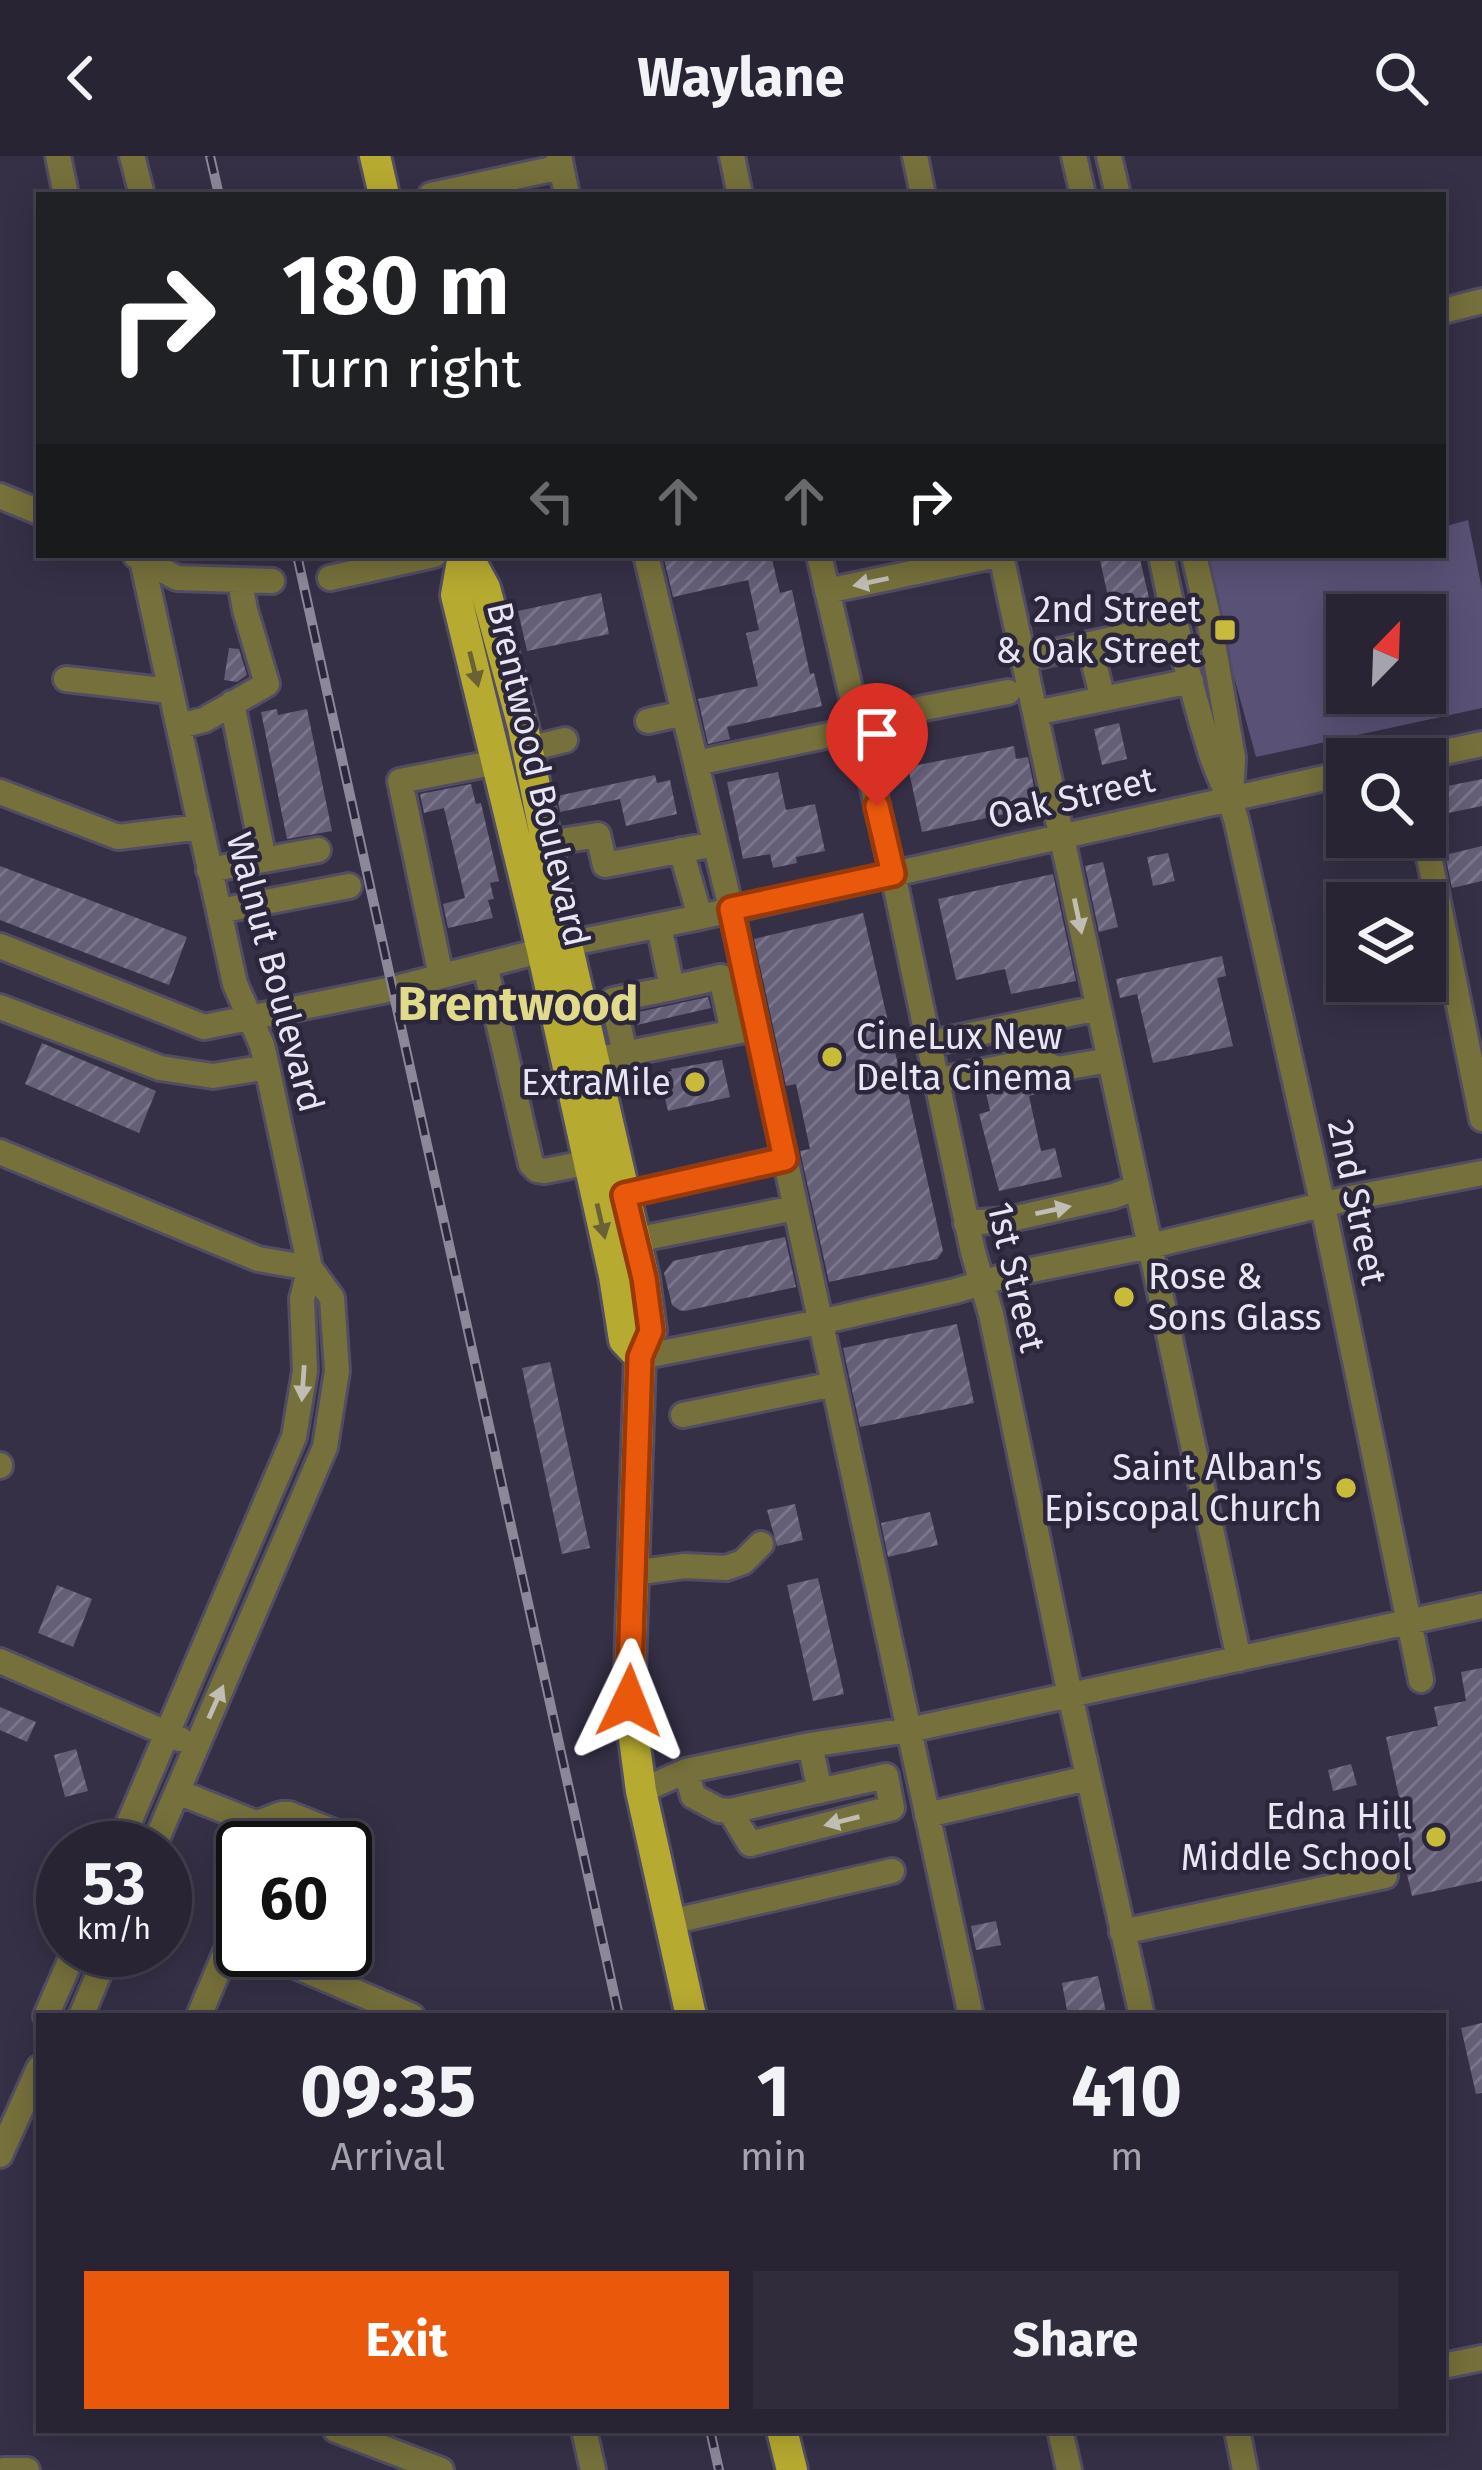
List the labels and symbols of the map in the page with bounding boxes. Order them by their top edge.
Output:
one-way arrow [852,573,889,592]
place label: 2nd Street & Oak Street [995,588,1201,673]
north arrow [1326,594,1446,714]
street label: Brentwood Boulevard [477,598,599,951]
marker: 2nd Street & Oak Street [1212,617,1238,643]
one-way arrow [465,651,484,688]
pin [826,683,928,806]
street label: Oak Street [984,757,1159,839]
street label: Walnut Boulevard [217,828,334,1117]
one-way arrow [1070,897,1089,935]
district label: Brentwood [398,975,638,1033]
place label: CineLux New Delta Cinema [856,1015,1073,1100]
marker: CineLux New Delta Cinema [819,1044,845,1070]
place label: ExtraMile [521,1061,671,1105]
marker: ExtraMile [682,1069,708,1095]
street label: 2nd Street [1318,1116,1396,1289]
street label: 1st Street [977,1198,1055,1357]
one-way arrow [1034,1199,1072,1218]
one-way arrow [592,1202,611,1240]
place label: Rose & Sons Glass [1148,1255,1322,1340]
marker: Rose & Sons Glass [1111,1284,1137,1310]
one-way arrow [293,1365,312,1403]
place label: Saint Alban's Episcopal Church [1044,1446,1322,1531]
marker: Saint Alban's Episcopal Church [1333,1475,1359,1501]
position arrow [566,1638,692,1764]
one-way arrow [207,1684,227,1719]
place label: Edna Hill Middle School [1181,1795,1412,1880]
one-way arrow [823,1812,860,1831]
speed limit sign: 60 [216,1821,372,1977]
marker: Edna Hill Middle School [1423,1824,1449,1850]

